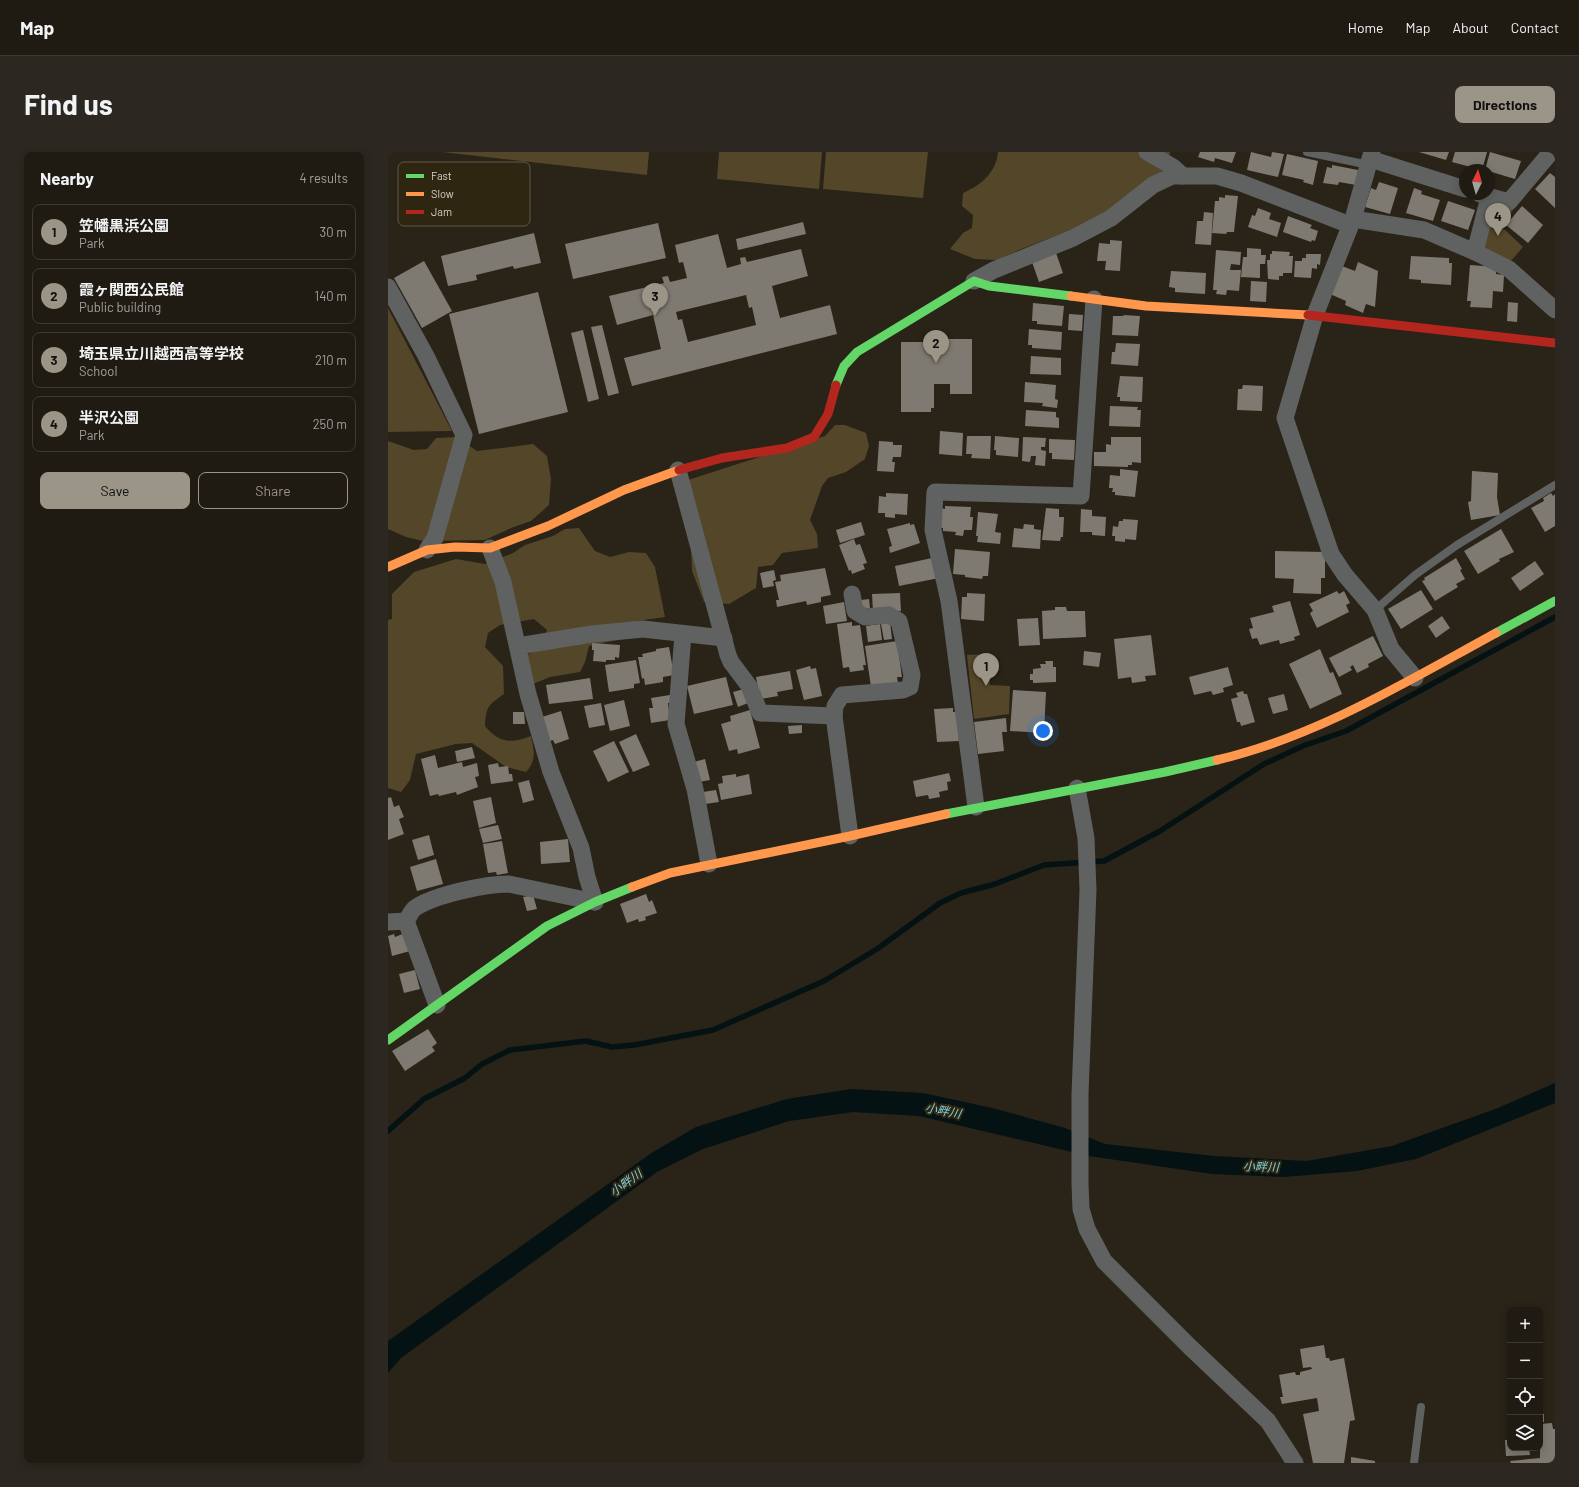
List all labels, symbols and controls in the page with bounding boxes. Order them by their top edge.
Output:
text: Map [20,16,54,39]
text: Home [1348,19,1384,36]
text: Map [1406,19,1430,36]
text: About [1452,19,1489,36]
text: Contact [1511,19,1559,36]
button: Directions [1455,86,1555,123]
text: Find us [24,87,113,121]
legend [398,162,530,226]
north arrow [1459,164,1495,200]
text: Nearby [40,168,94,188]
text: Fast [431,169,452,182]
text: 4 results [300,170,348,186]
text: Slow [431,187,454,200]
pin: 4 [1485,203,1511,236]
text: Jam [431,205,452,218]
text: 笠幡黒浜公園 [79,216,169,234]
text: 1 [52,224,56,240]
text: 30 m [320,224,347,240]
text: Park [79,235,105,251]
text: 霞ヶ関西公民館 [79,280,184,298]
pin: 3 [642,283,668,316]
text: 2 [50,288,58,304]
text: 140 m [315,288,347,304]
text: Public building [79,299,161,315]
pin: 2 [923,330,949,363]
text: 埼玉県立川越西高等学校 [79,344,244,362]
text: 3 [50,352,58,368]
text: 210 m [315,352,347,368]
text: School [79,363,117,379]
text: 半沢公園 [79,408,139,426]
text: 4 [50,416,58,432]
text: 250 m [313,416,347,432]
text: Park [79,427,105,443]
button: Save [40,472,190,509]
button: Share [198,472,348,509]
pin: 1 [973,653,999,686]
your location [1033,721,1053,741]
water label: 小畔川 [924,1100,964,1121]
water label: 小畔川 [1243,1158,1281,1174]
water label: 小畔川 [607,1165,646,1198]
map controls [1507,1307,1543,1451]
button: + [1507,1307,1543,1343]
button: − [1507,1343,1543,1379]
button: locate [1507,1379,1543,1415]
button: layers [1507,1415,1543,1451]

